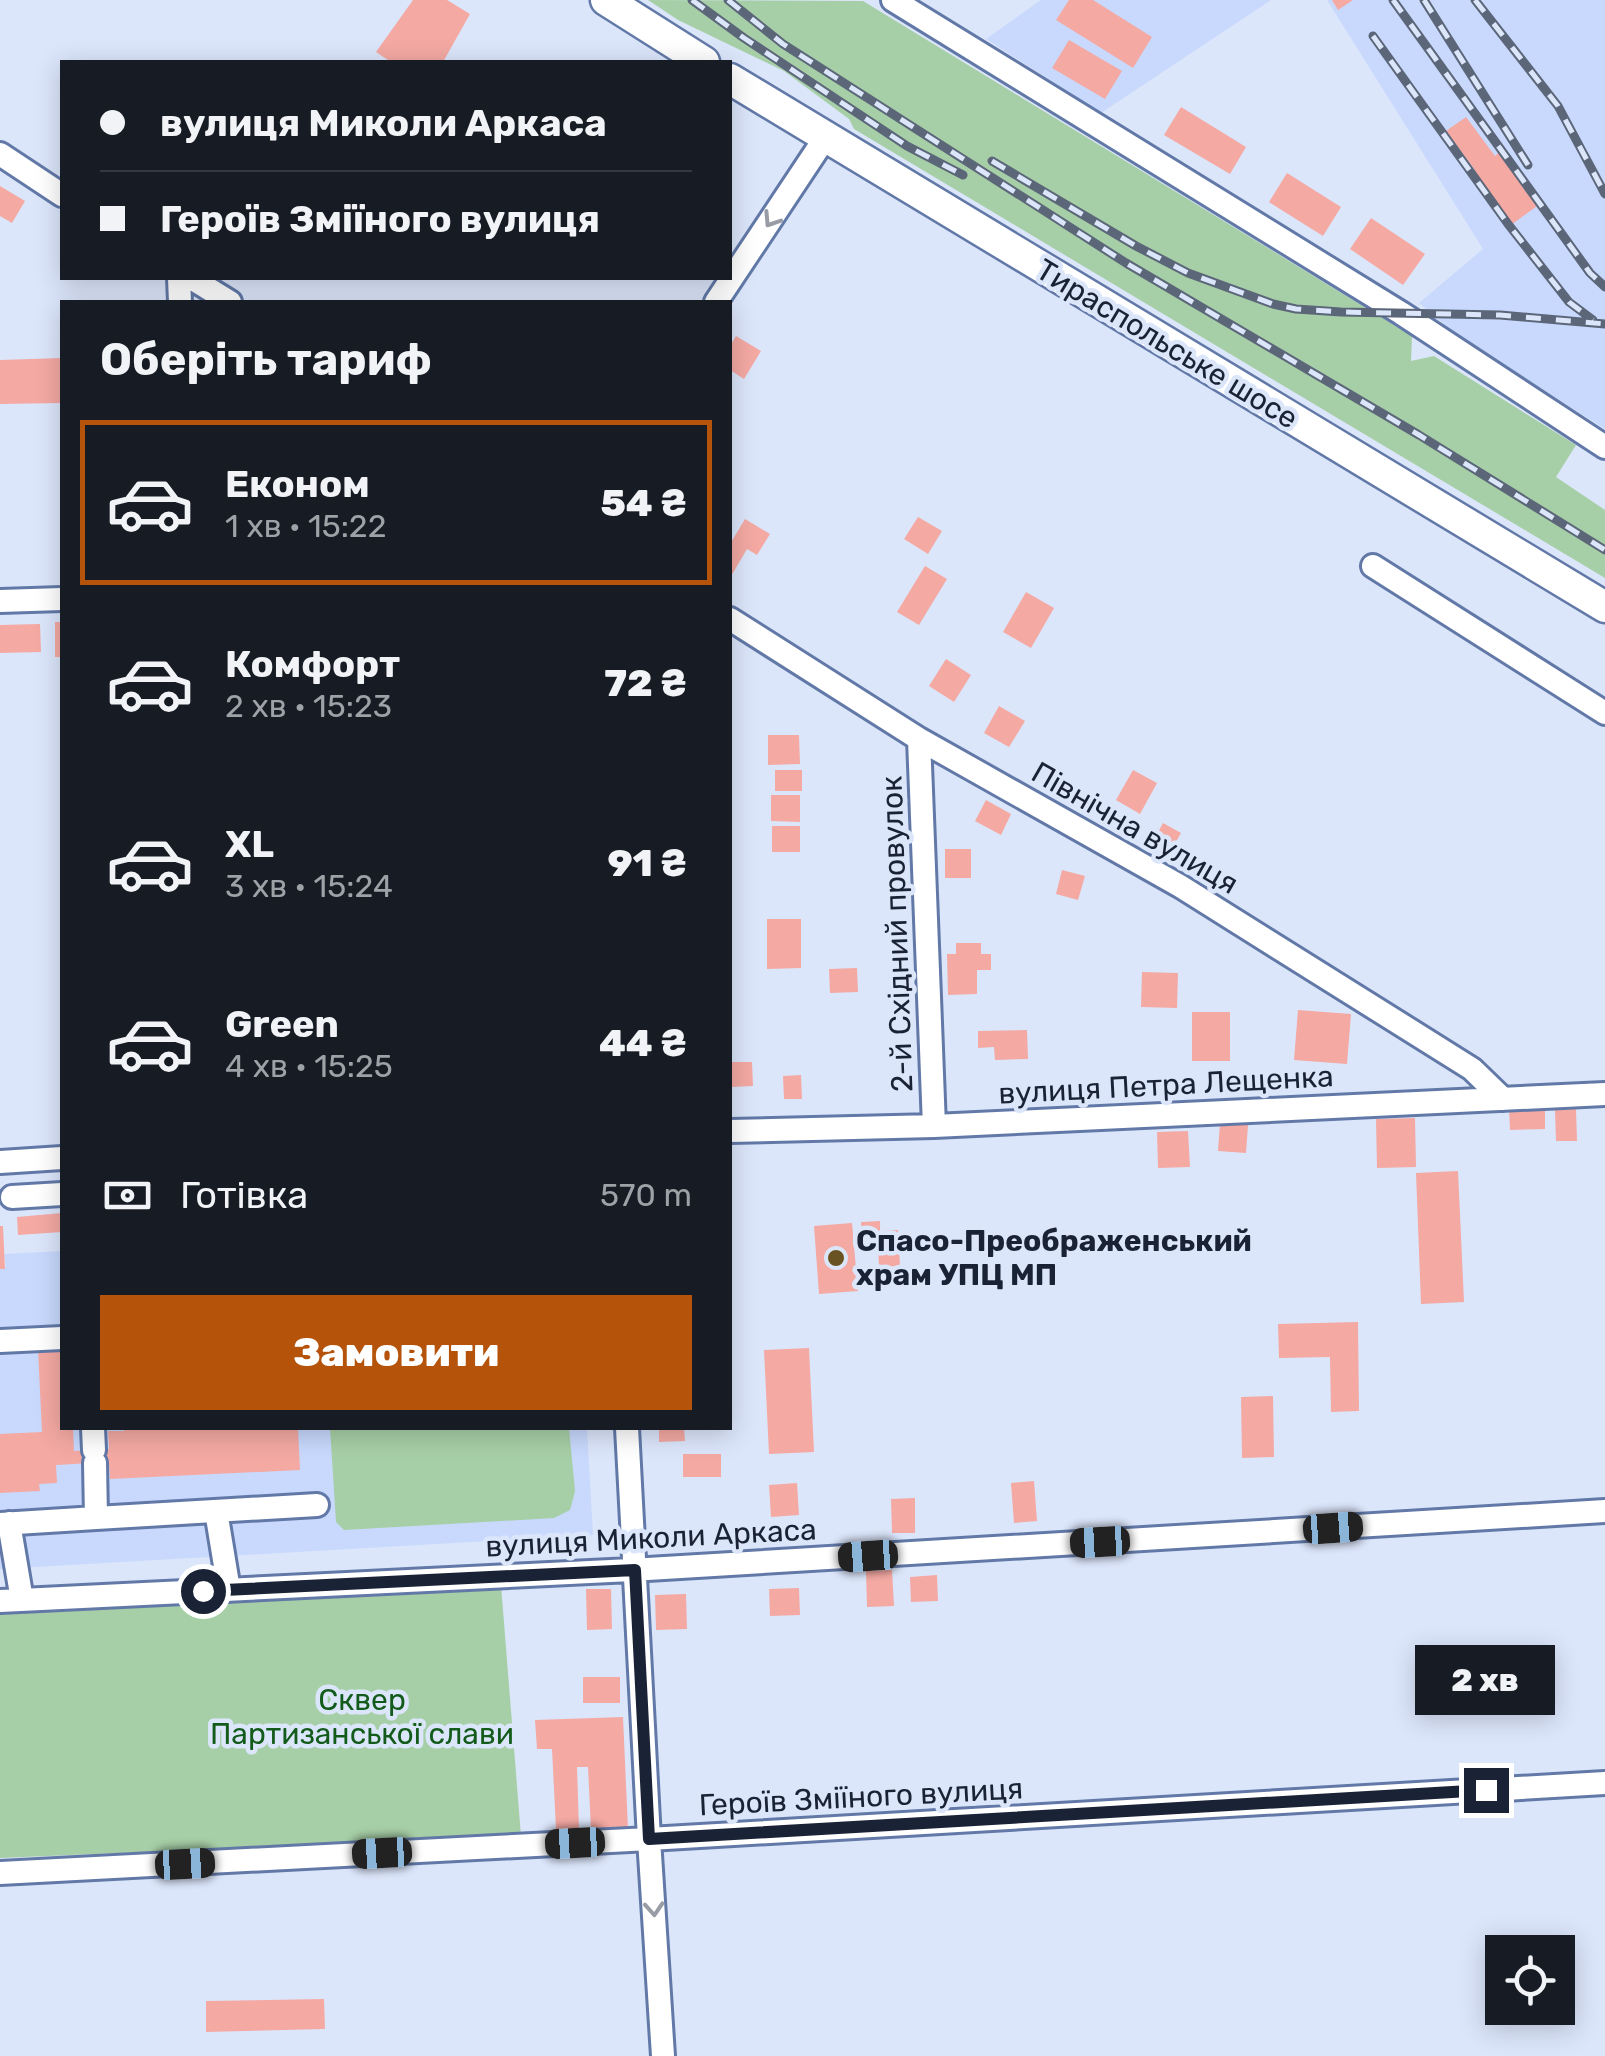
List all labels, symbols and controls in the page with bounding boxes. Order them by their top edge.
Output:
text: вулиця Миколи Аркаса [160,100,607,146]
text: Героїв Зміїного вулиця [160,196,600,242]
one-way arrow [765,208,783,227]
street label: Тираспольське шосе [1030,252,1304,436]
text: Оберіть тариф [100,333,432,386]
icon: car [105,458,195,548]
text: Економ [225,461,370,507]
text: 54 ₴ [600,480,687,526]
text: 1 хв · 15:22 [225,507,386,545]
icon: car [105,638,195,728]
text: Комфорт [225,641,400,687]
text: 72 ₴ [604,660,687,706]
text: 2 хв · 15:23 [225,687,392,725]
street label: Північна вулиця [1025,754,1245,902]
street label: 2-й Східний провулок [873,775,921,1093]
icon: car [105,818,195,908]
text: XL [225,821,274,867]
text: 91 ₴ [608,840,687,886]
text: 3 хв · 15:24 [225,867,393,905]
icon: car [105,998,195,1088]
text: Green [225,1001,339,1047]
text: 44 ₴ [599,1020,687,1066]
text: 4 хв · 15:25 [225,1047,393,1085]
street label: вулиця Петра Лещенка [997,1058,1335,1112]
icon: cash [100,1168,155,1223]
text: Готівка [180,1172,308,1218]
text: 570 m [600,1176,692,1214]
place label: Спасо-Преображенський храм УПЦ МП [856,1223,1252,1293]
marker: Спасо-Преображенський храм УПЦ МП [825,1247,847,1269]
button: Замовити [100,1295,692,1410]
street label: вулиця Миколи Аркаса [485,1511,817,1565]
car [1302,1511,1364,1545]
car [1069,1525,1131,1559]
car [837,1539,899,1573]
route start [181,1569,226,1614]
callout: 2 хв [1416,1645,1556,1715]
text: 2 хв [1451,1661,1519,1699]
park label: Сквер Партизанської слави [210,1682,514,1752]
route end [1464,1768,1509,1813]
street label: Героїв Зміїного вулиця [698,1771,1024,1823]
car [544,1826,606,1860]
car [351,1836,413,1870]
car [154,1847,216,1881]
one-way arrow [642,1902,664,1918]
map controls [1485,1935,1575,2025]
button: locate [1485,1935,1575,2025]

